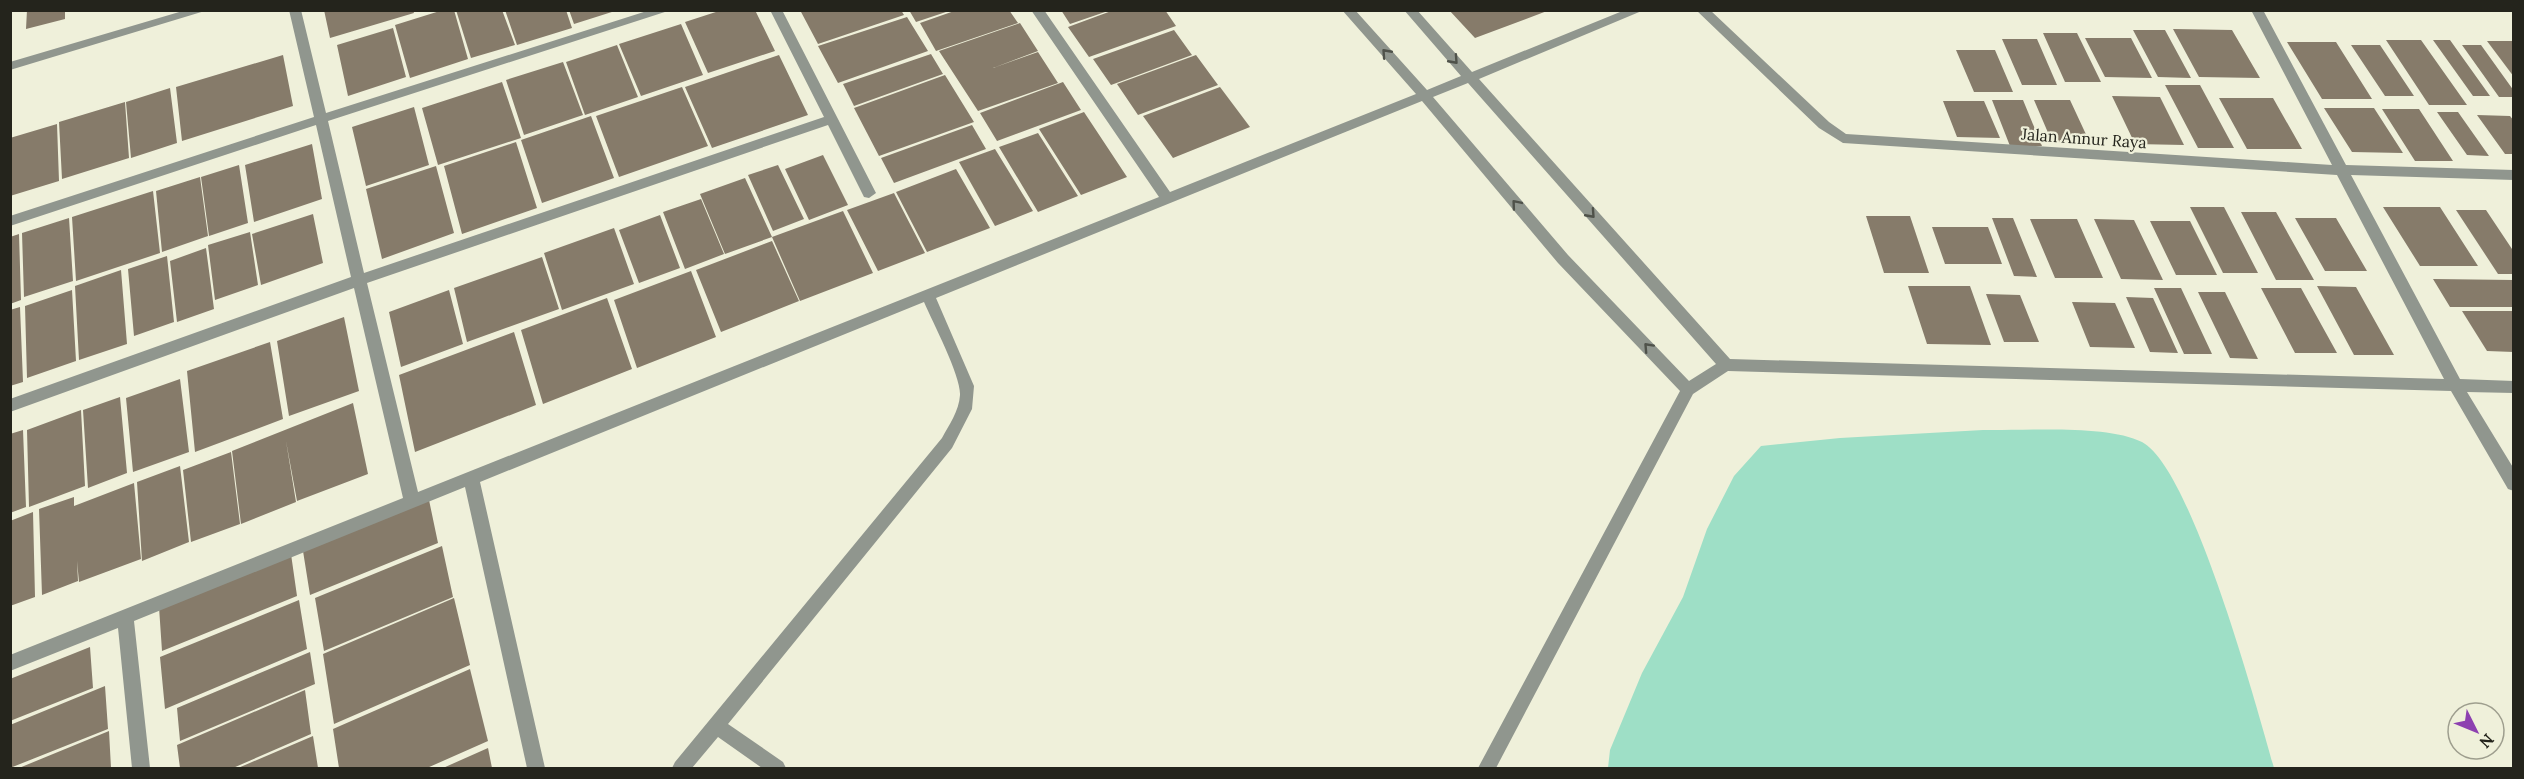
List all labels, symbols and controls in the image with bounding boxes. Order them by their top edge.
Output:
one-way arrow [1382,49,1393,60]
one-way arrow [1447,53,1458,63]
street label: Jalan Annur Raya [2020,124,2147,152]
one-way arrow [1513,200,1524,211]
one-way arrow [1584,207,1595,217]
one-way arrow [1645,343,1656,354]
north arrow [2446,701,2506,761]
text: N [2475,730,2499,753]

